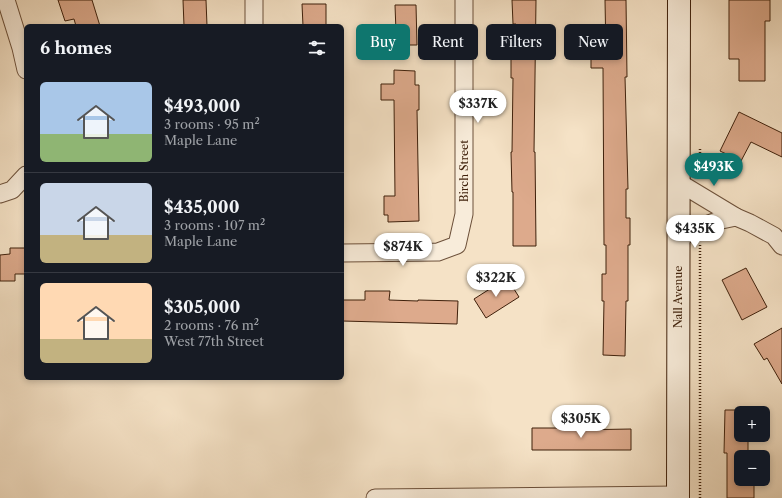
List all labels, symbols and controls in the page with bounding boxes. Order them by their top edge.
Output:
chip: Buy [356,24,410,60]
chip: Rent [418,24,478,60]
chip: Filters [486,24,556,60]
chip: New [564,24,623,60]
icon: filters [306,37,328,59]
text: 6 homes [40,38,112,58]
pin: $337K [450,90,506,124]
text: $337K [458,95,498,111]
text: $493,000 [164,96,240,116]
icon: home [72,98,120,146]
text: 3 rooms · 95 m² [164,116,260,132]
text: Maple Lane [164,132,237,148]
street label: Birch Street [457,140,471,202]
pin: $493K [686,153,742,187]
text: $493K [694,158,734,174]
text: $435,000 [164,197,240,217]
icon: home [72,199,120,247]
pin: $435K [667,215,723,249]
text: 3 rooms · 107 m² [164,217,265,233]
text: $435K [675,220,715,236]
text: Maple Lane [164,233,237,249]
pin: $874K [375,233,431,267]
text: $874K [383,238,423,254]
pin: $322K [468,264,524,298]
street label: Nall Avenue [671,266,685,328]
text: $322K [476,269,516,285]
text: $305,000 [164,297,240,317]
icon: home [72,299,120,347]
text: 2 rooms · 76 m² [164,317,259,333]
text: West 77th Street [164,333,264,349]
pin: $305K [553,405,609,439]
map controls [734,406,770,486]
button: + [734,406,770,442]
text: $305K [561,410,601,426]
button: − [734,450,770,486]

